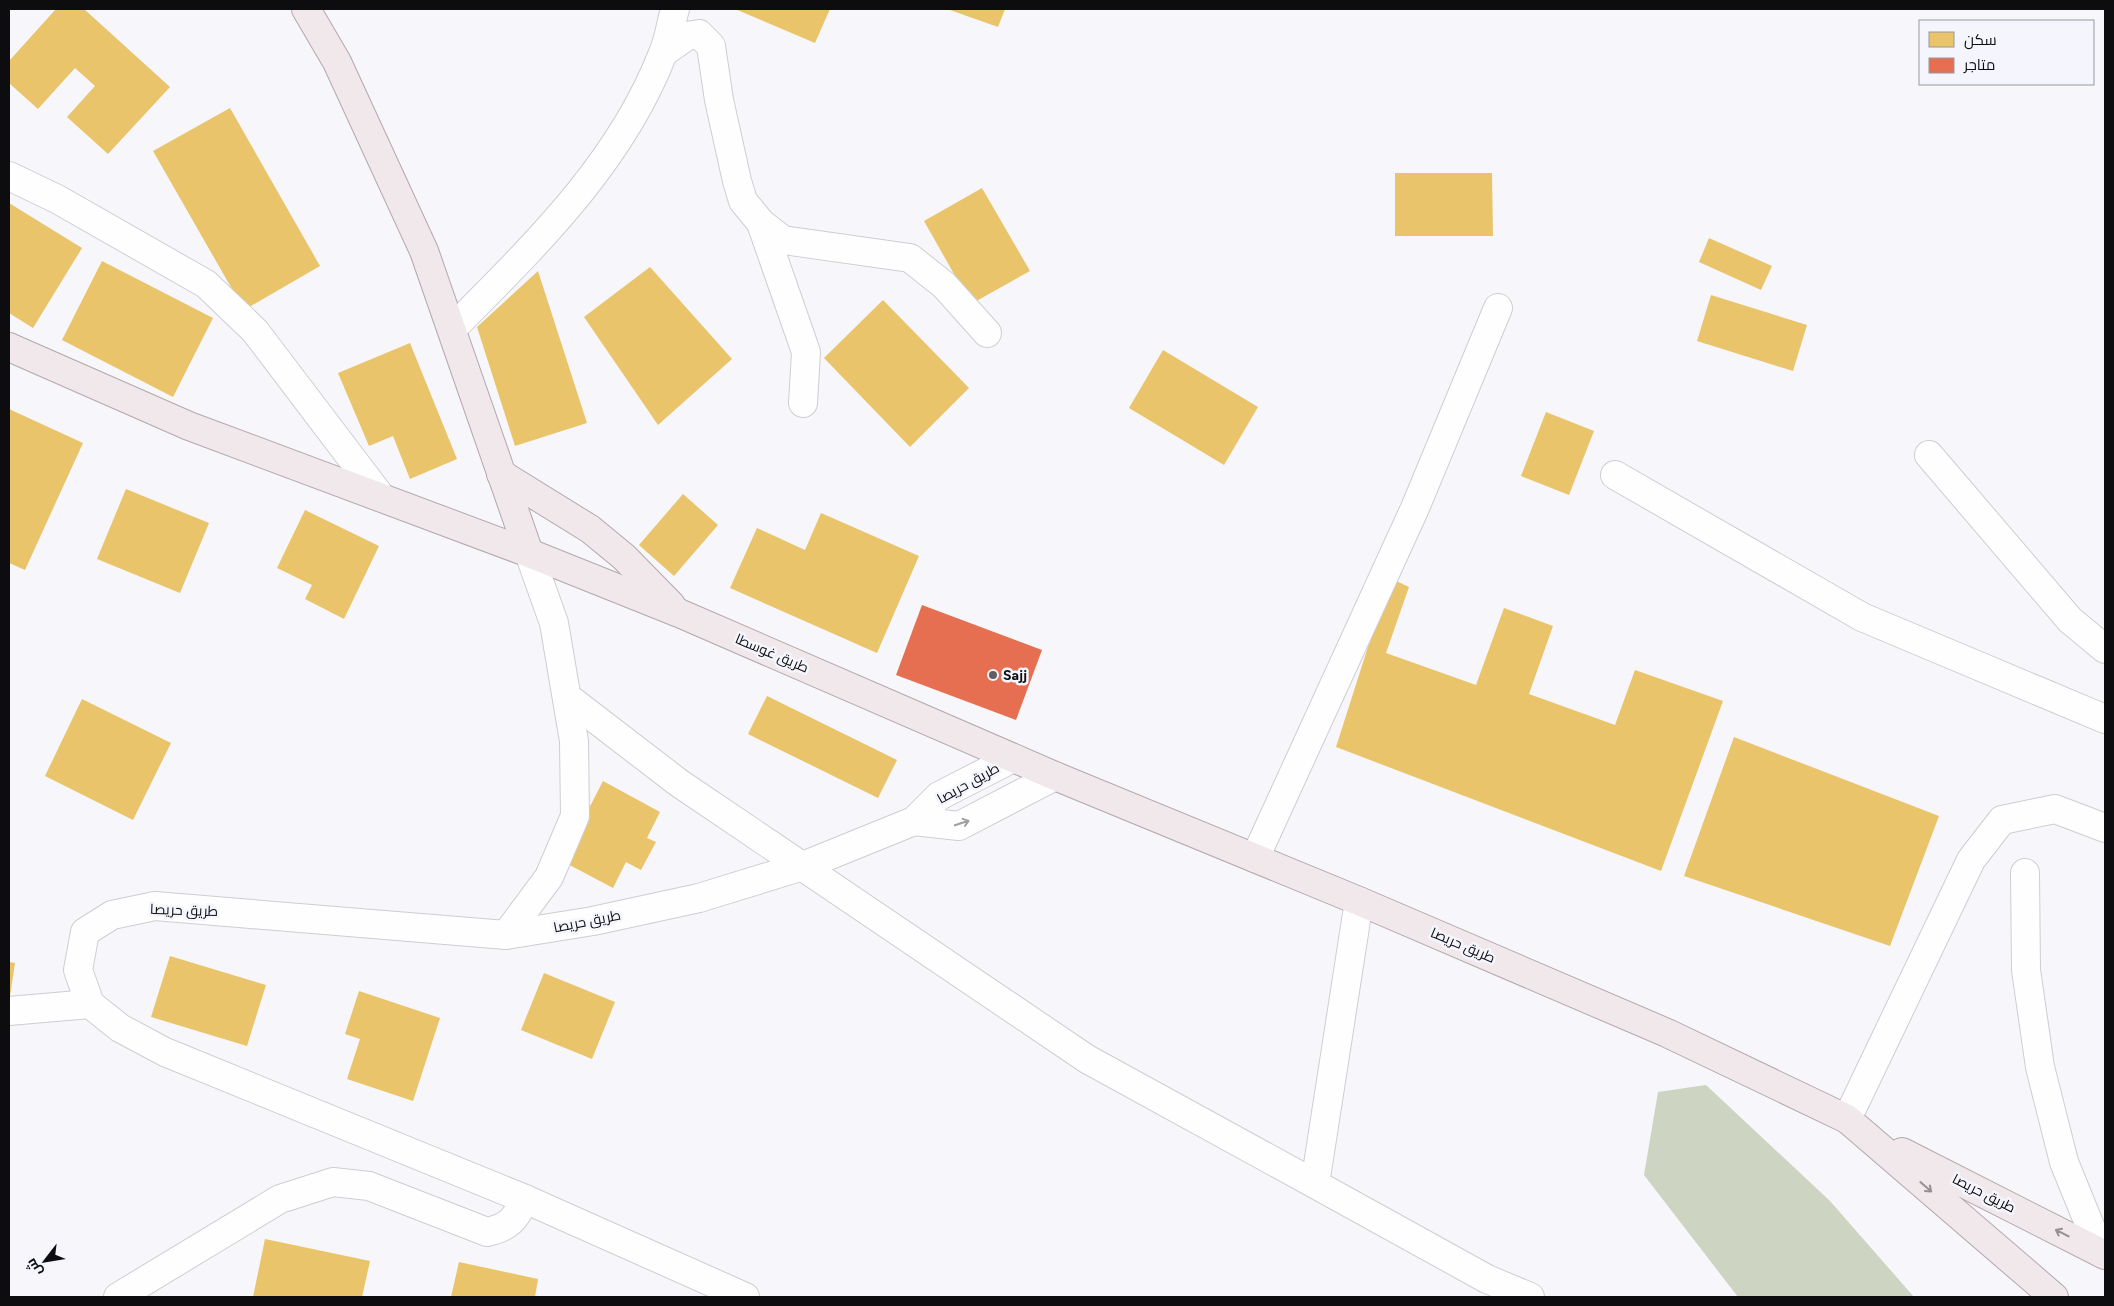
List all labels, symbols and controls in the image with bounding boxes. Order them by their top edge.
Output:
legend [1919,20,2094,85]
text: سكن [1964,31,1997,50]
text: متاجر [1963,56,1995,74]
street label: طريق غوسطا [733,630,811,677]
place label: Sajj [1003,667,1027,684]
marker: Sajj [987,669,999,681]
street label: طريق حريصا [934,759,1002,807]
one-way arrow [954,817,970,827]
street label: طريق حريصا [150,901,218,920]
street label: طريق حريصا [552,907,622,936]
street label: طريق حريصا [1428,924,1498,967]
street label: طريق حريصا [1949,1170,2018,1217]
one-way arrow [1920,1181,1933,1192]
one-way arrow [2055,1228,2070,1237]
north arrow [20,1236,70,1286]
text: ش [22,1255,46,1280]

